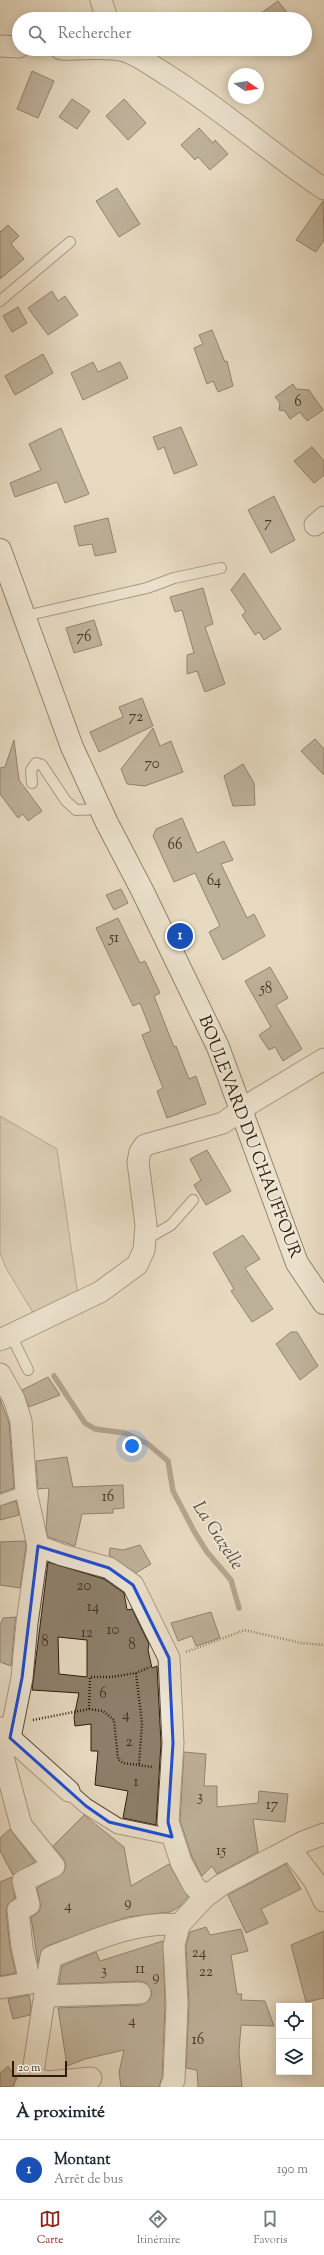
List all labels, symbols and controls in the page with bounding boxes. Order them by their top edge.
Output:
search box [12,12,312,56]
icon: search [26,23,48,45]
text: Rechercher [58,24,131,45]
north arrow [228,68,264,104]
house number: 6 [294,392,302,413]
house number: 7 [264,513,272,534]
house number: 76 [77,627,91,648]
house number: 72 [129,707,143,728]
house number: 70 [144,754,160,775]
house number: 66 [168,835,182,856]
house number: 64 [207,871,222,892]
pin: 1 [167,921,193,951]
house number: 51 [108,928,119,949]
house number: 58 [259,979,272,1000]
street label: BOULEVARD DU CHAUFFOUR [192,1012,307,1263]
your location [122,1436,142,1456]
house number: 16 [102,1487,114,1508]
water label: La Gazelle [185,1496,249,1576]
house number: 20 [77,1576,92,1597]
house number: 14 [87,1597,100,1618]
house number: 10 [107,1620,120,1641]
house number: 12 [81,1623,93,1644]
house number: 8 [41,1632,49,1653]
house number: 8 [128,1635,136,1656]
house number: 6 [99,1684,107,1705]
house number: 4 [122,1705,130,1726]
house number: 2 [125,1732,133,1753]
house number: 1 [133,1772,139,1793]
house number: 3 [197,1787,203,1808]
house number: 17 [266,1795,279,1816]
house number: 15 [216,1841,226,1862]
house number: 9 [124,1893,132,1914]
house number: 4 [64,1896,72,1917]
house number: 24 [192,1943,207,1964]
house number: 11 [135,1959,145,1980]
house number: 3 [101,1961,107,1982]
house number: 22 [199,1962,213,1983]
house number: 9 [152,1967,160,1988]
map controls [276,2003,312,2075]
button: locate [276,2003,312,2039]
house number: 4 [128,2011,136,2032]
house number: 16 [192,2030,204,2051]
button: layers [276,2039,312,2075]
scale bar [12,2059,67,2078]
text: 20 m [18,2060,40,2076]
text: À proximité [16,2101,105,2125]
text: Montant [54,2150,110,2171]
text: 1 [27,2161,31,2179]
text: 190 m [277,2161,308,2179]
text: Arrêt de bus [54,2171,123,2189]
tab: Carte [37,2208,63,2248]
tab: Itinéraire [137,2208,180,2248]
tab: Favoris [253,2208,287,2248]

